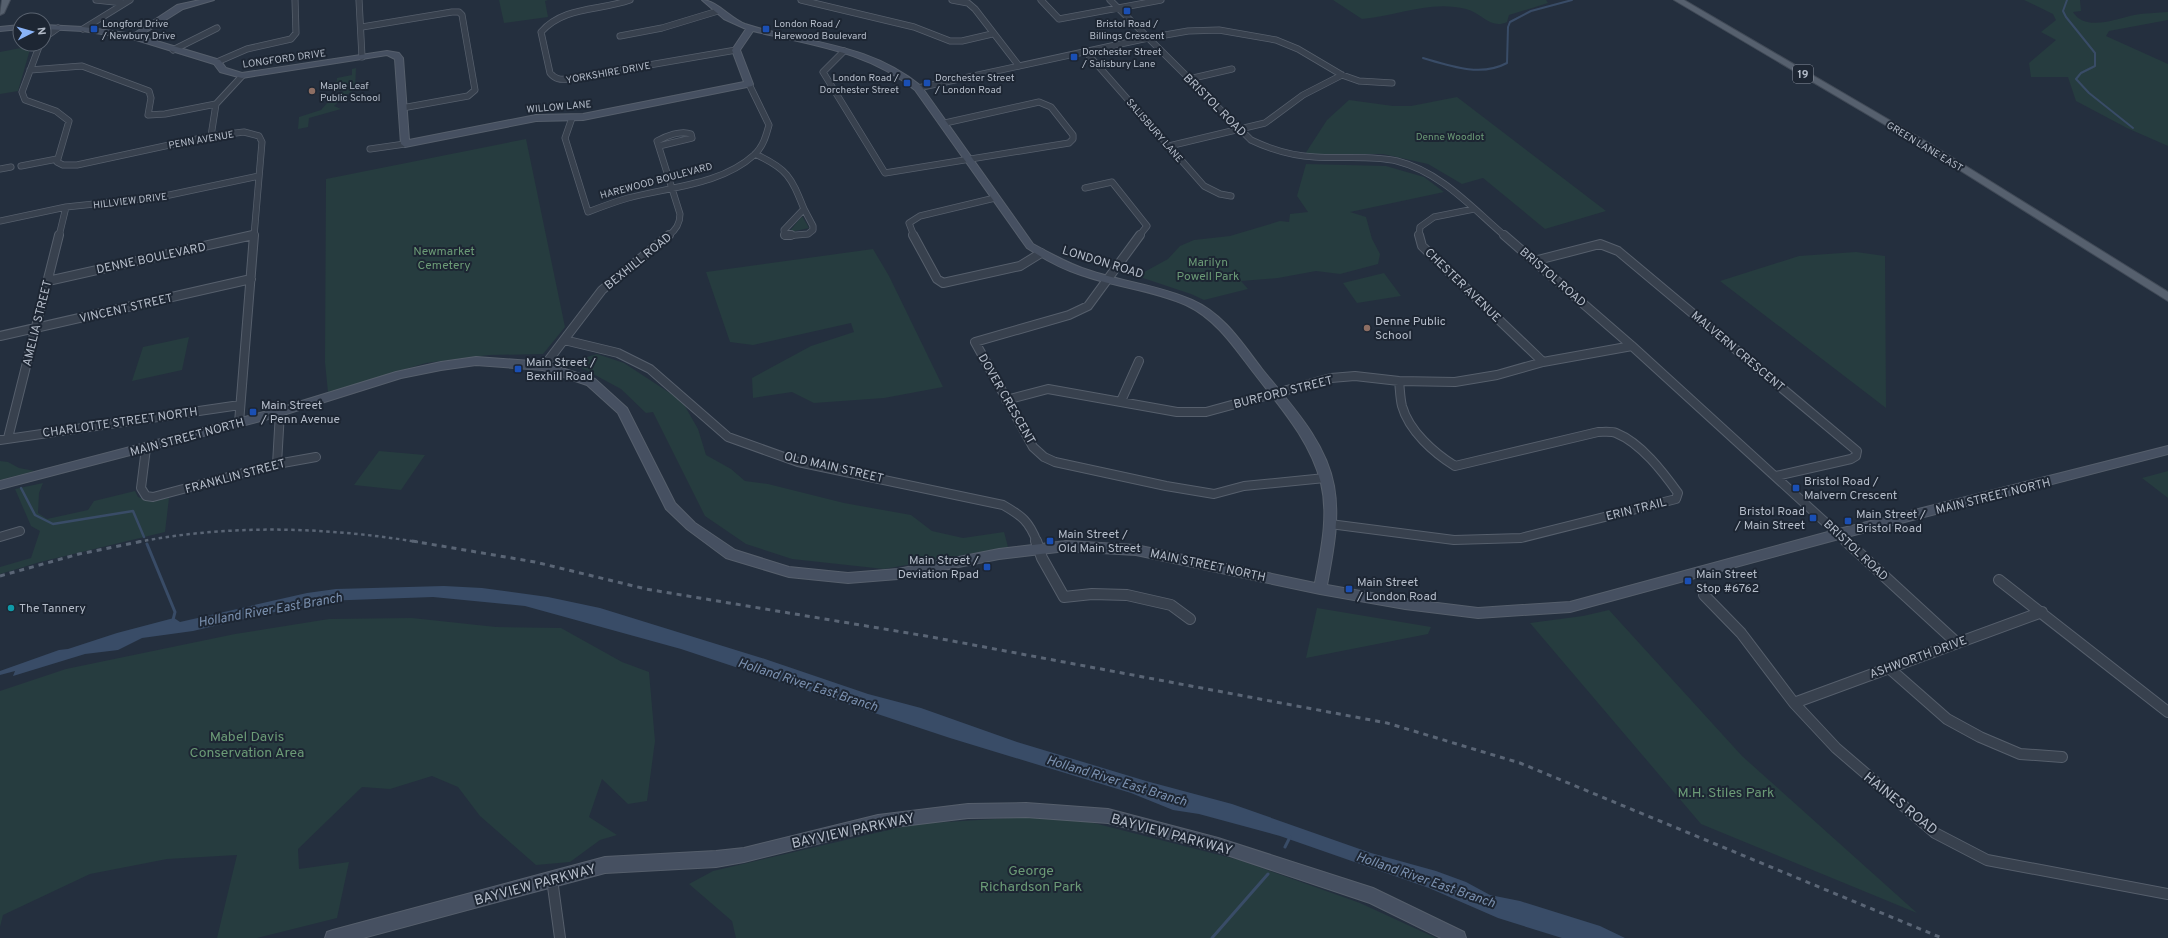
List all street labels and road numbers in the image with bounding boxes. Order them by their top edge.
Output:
street label: LONGFORD DRIVE [242,47,327,72]
street label: YORKSHIRE DRIVE [565,60,652,87]
road number: 19 [1793,65,1813,83]
street label: BRISTOL ROAD [1179,71,1249,141]
street label: SALISBURY LANE [1123,96,1185,166]
street label: WILLOW LANE [526,98,592,117]
street label: GREEN LANE EAST [1884,119,1965,175]
street label: PENN AVENUE [167,128,235,153]
street label: HAREWOOD BOULEVARD [599,160,714,203]
street label: HILLVIEW DRIVE [93,191,168,212]
street label: BEXHILL ROAD [602,230,676,294]
street label: DENNE BOULEVARD [95,240,207,278]
street label: LONDON ROAD [1060,243,1145,283]
street label: CHESTER AVENUE [1421,245,1504,326]
street label: BRISTOL ROAD [1516,245,1589,311]
street label: AMELIA STREET [20,279,56,368]
street label: VINCENT STREET [78,290,174,327]
street label: MALVERN CRESCENT [1687,308,1787,396]
street label: DOVER CRESCENT [974,351,1039,448]
street label: BURFORD STREET [1232,373,1334,413]
street label: CHARLOTTE STREET NORTH [42,404,199,442]
street label: MAIN STREET NORTH [128,415,246,461]
street label: OLD MAIN STREET [782,449,885,487]
street label: FRANKLIN STREET [183,456,287,498]
street label: MAIN STREET NORTH [1934,475,2052,519]
street label: ERIN TRAIL [1604,495,1668,525]
street label: BRISTOL ROAD [1820,517,1891,585]
street label: MAIN STREET NORTH [1149,546,1267,586]
street label: ASHWORTH DRIVE [1868,633,1969,683]
street label: HAINES ROAD [1860,769,1940,839]
street label: BAYVIEW PARKWAY [790,810,916,853]
street label: BAYVIEW PARKWAY [1109,811,1234,860]
street label: BAYVIEW PARKWAY [473,861,598,910]

